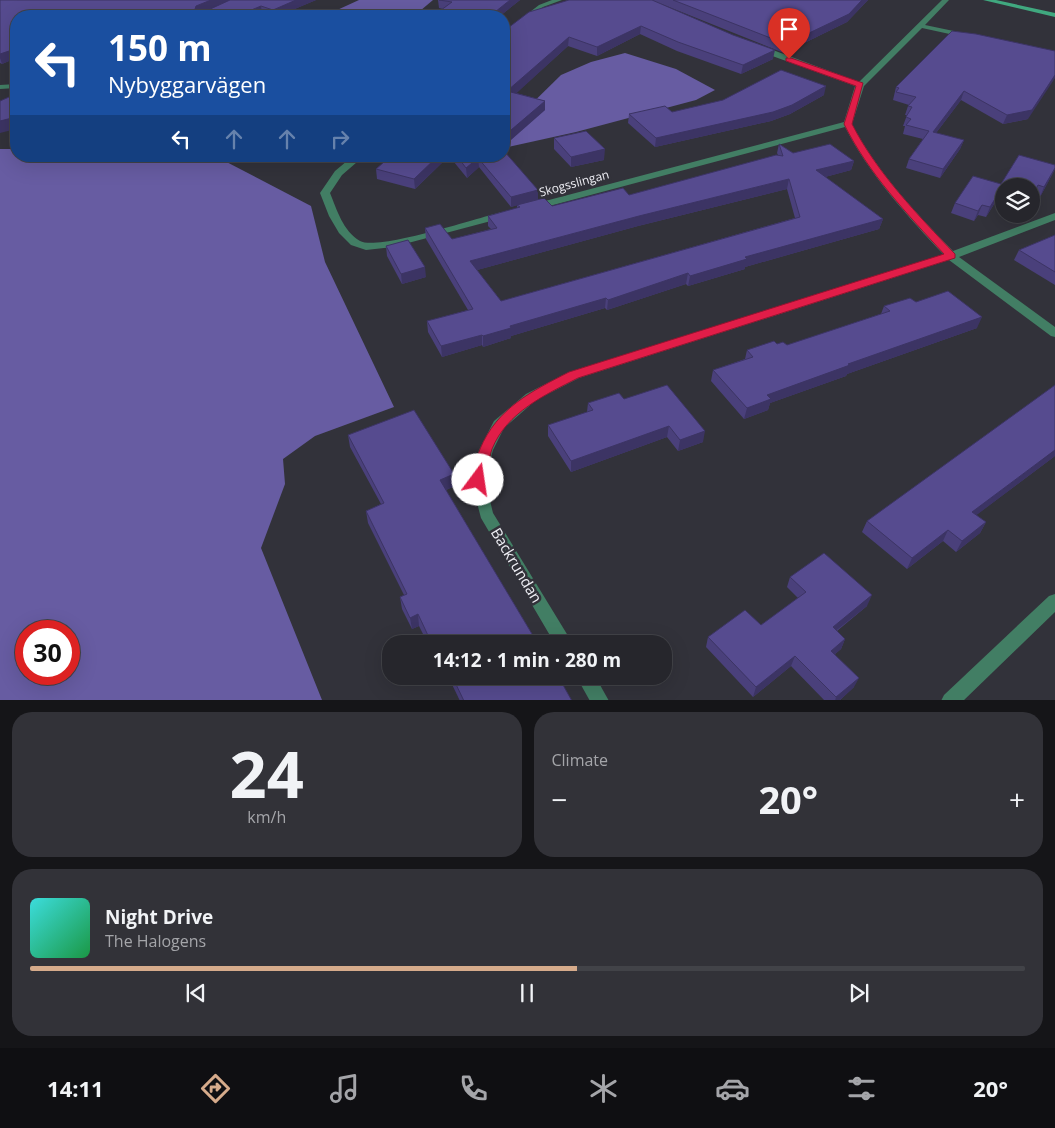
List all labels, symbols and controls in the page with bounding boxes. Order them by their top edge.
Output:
pin [768,8,810,59]
icon: arrive [775,15,803,43]
text: 150 m [108,24,212,71]
icon: left [25,30,90,95]
text: Nybyggarvägen [108,69,266,99]
icon: left [167,125,195,153]
icon: ahead [220,125,248,153]
icon: ahead [273,125,301,153]
icon: right [326,125,354,153]
street label: Skogsslingan [537,165,611,201]
map controls [995,178,1040,223]
button: layers [995,178,1040,223]
position arrow [451,453,503,505]
street label: Backrundan [487,524,547,606]
speed limit sign: 30 [15,620,80,685]
text: 14:12 · 1 min · 280 m [433,647,621,673]
text: 24 [230,729,304,817]
text: Climate [552,749,608,771]
text: 20° [758,773,818,825]
text: − [552,780,568,818]
text: + [1009,780,1025,818]
text: km/h [247,806,286,828]
text: Night Drive [105,904,213,930]
text: The Halogens [105,930,206,952]
icon: previous [182,979,210,1007]
icon: pause [513,979,541,1007]
icon: next [845,979,873,1007]
icon: directions [198,1071,233,1106]
icon: music [327,1071,362,1106]
icon: phone [456,1071,491,1106]
icon: climate [586,1071,621,1106]
icon: car [715,1071,750,1106]
icon: filters [844,1071,879,1106]
text: 14:11 [47,1073,104,1103]
text: 20° [973,1073,1008,1103]

